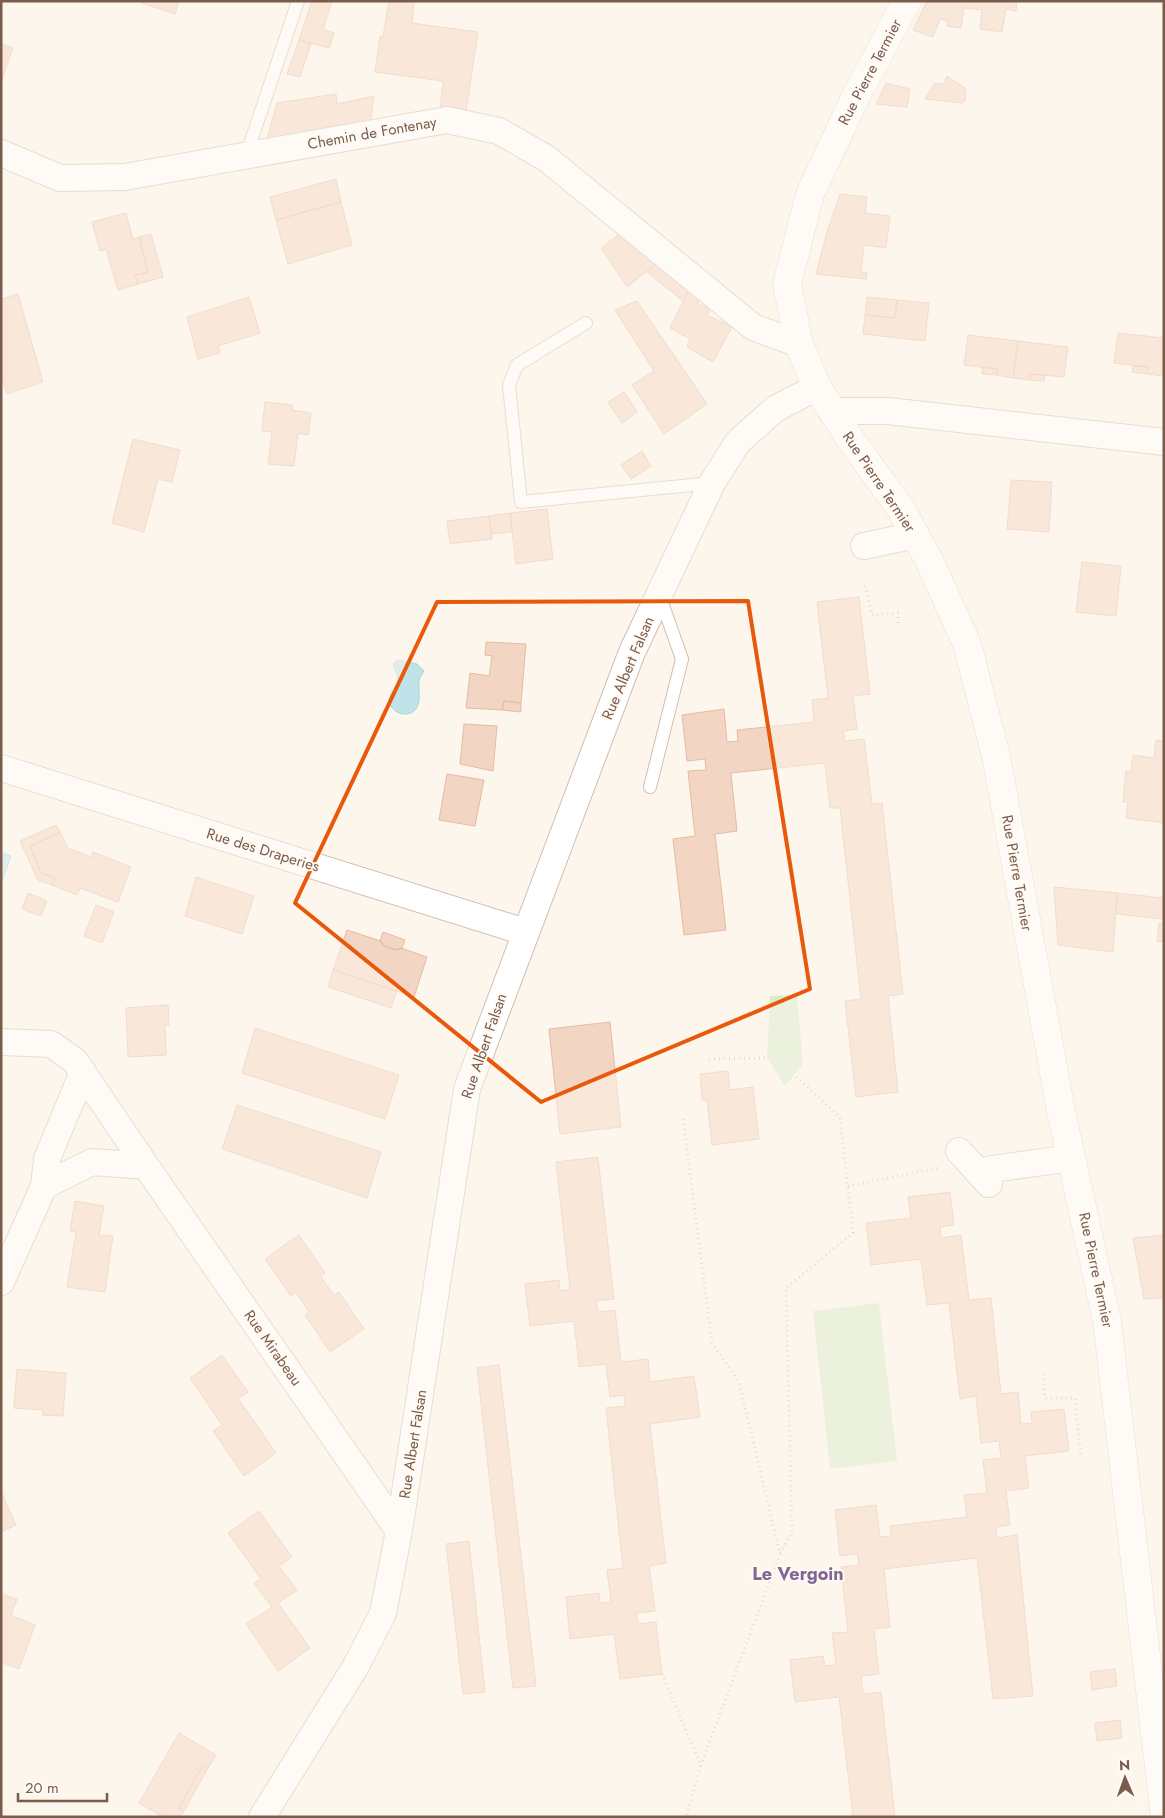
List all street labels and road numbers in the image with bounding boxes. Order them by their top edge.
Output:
street label: Rue Pierre Termier [833,14,908,129]
street label: Chemin de Fontenay [306,111,439,155]
street label: Rue Pierre Termier [837,427,921,538]
street label: Rue Albert Falsan [596,613,660,723]
street label: Rue Pierre Termier [996,813,1038,934]
street label: Rue des Draperies [204,822,322,878]
street label: Rue Albert Falsan [456,990,512,1102]
street label: Rue Pierre Termier [1073,1210,1119,1331]
street label: Rue Mirabeau [239,1306,307,1390]
street label: Rue Albert Falsan [394,1388,432,1500]

